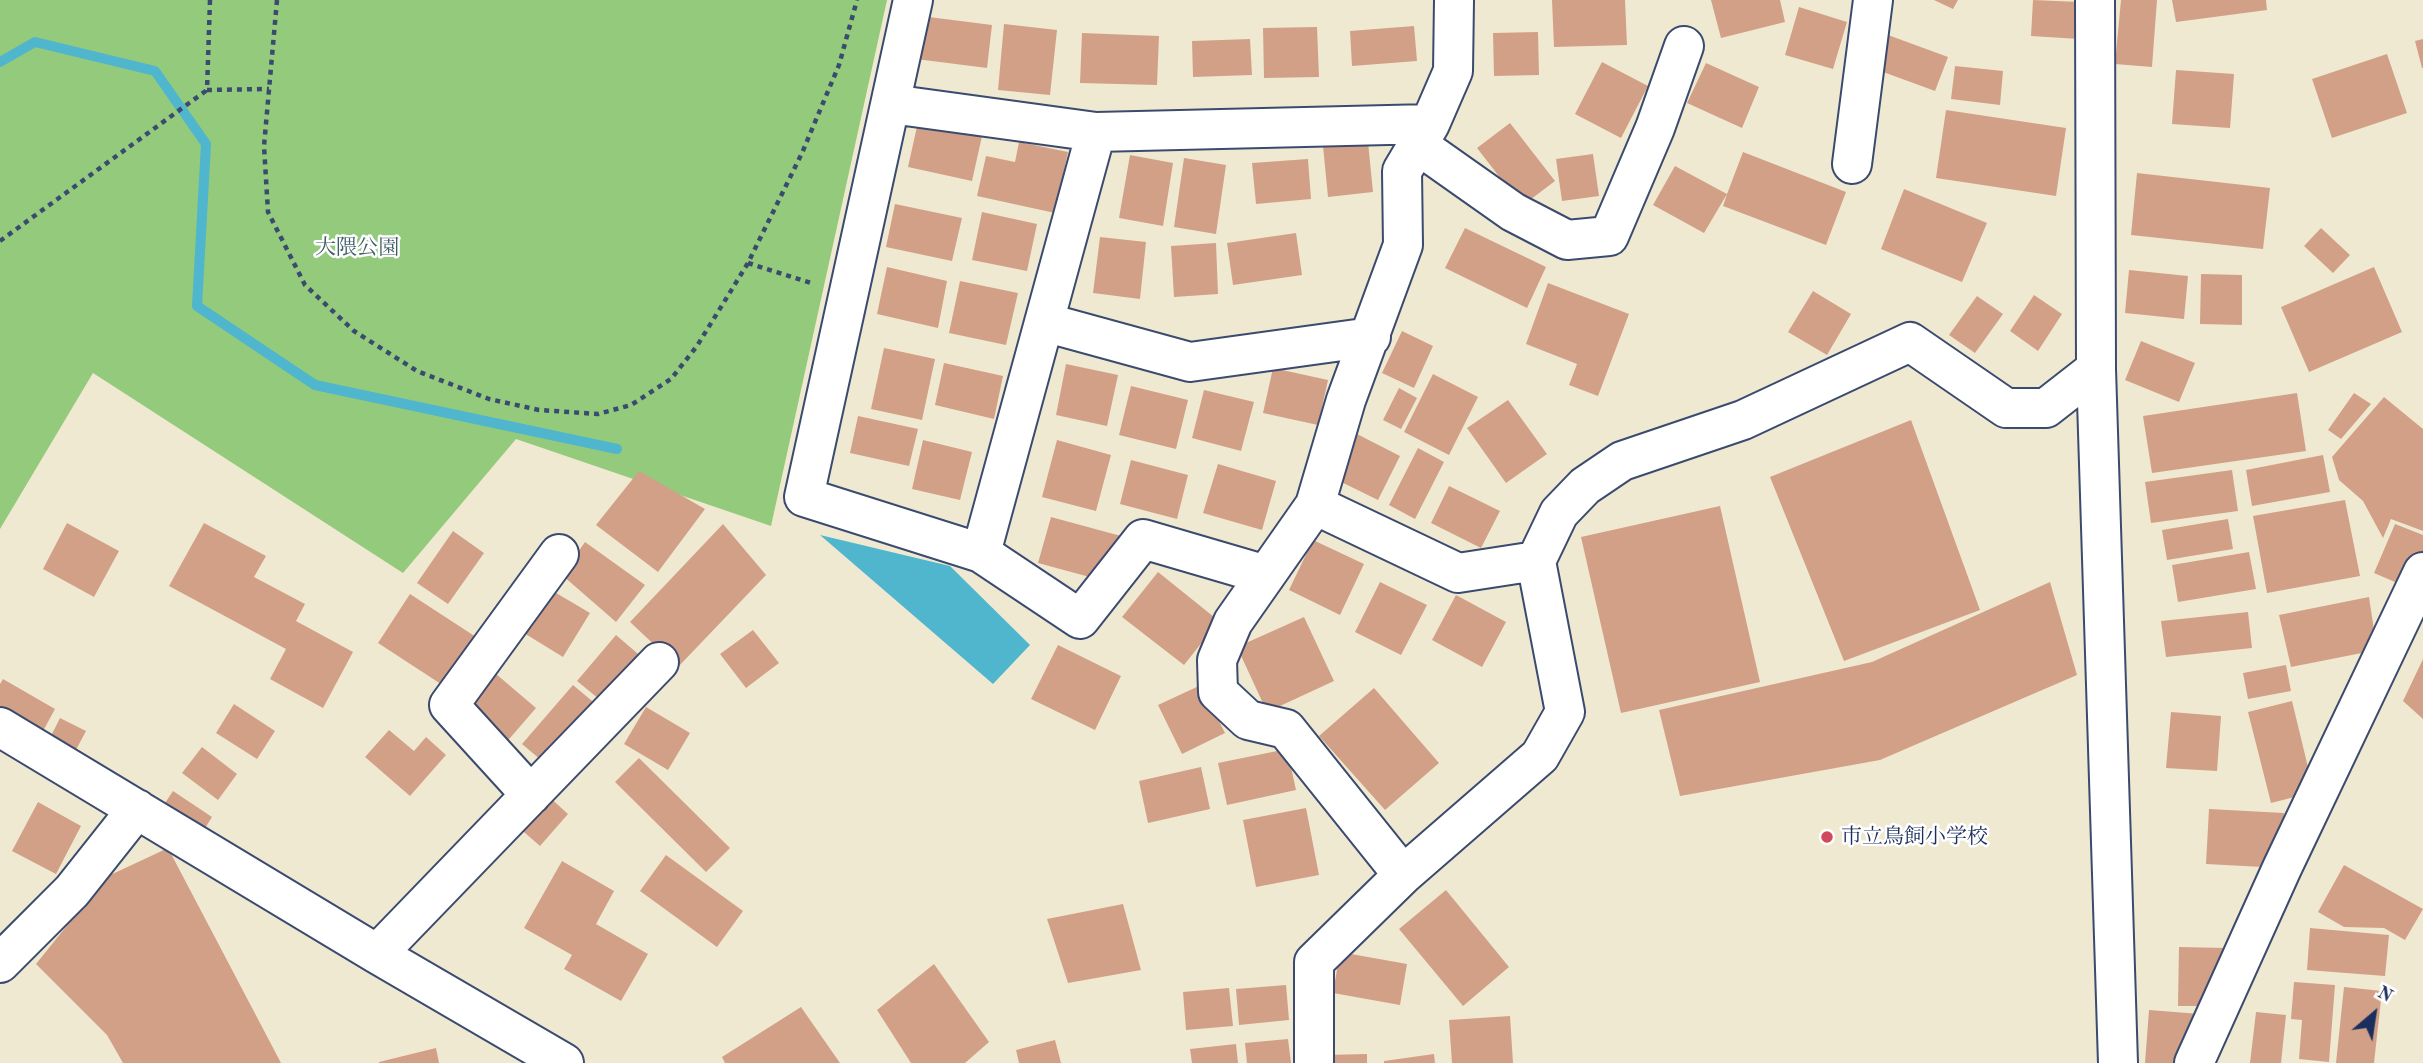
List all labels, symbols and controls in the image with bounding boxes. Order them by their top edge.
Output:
park label: 大隈公園 [315,235,399,261]
place label: 市立鳥飼小学校 [1841,824,1988,850]
marker: 市立鳥飼小学校 [1819,829,1835,845]
north arrow [2339,979,2409,1049]
text: N [2373,983,2395,1007]

